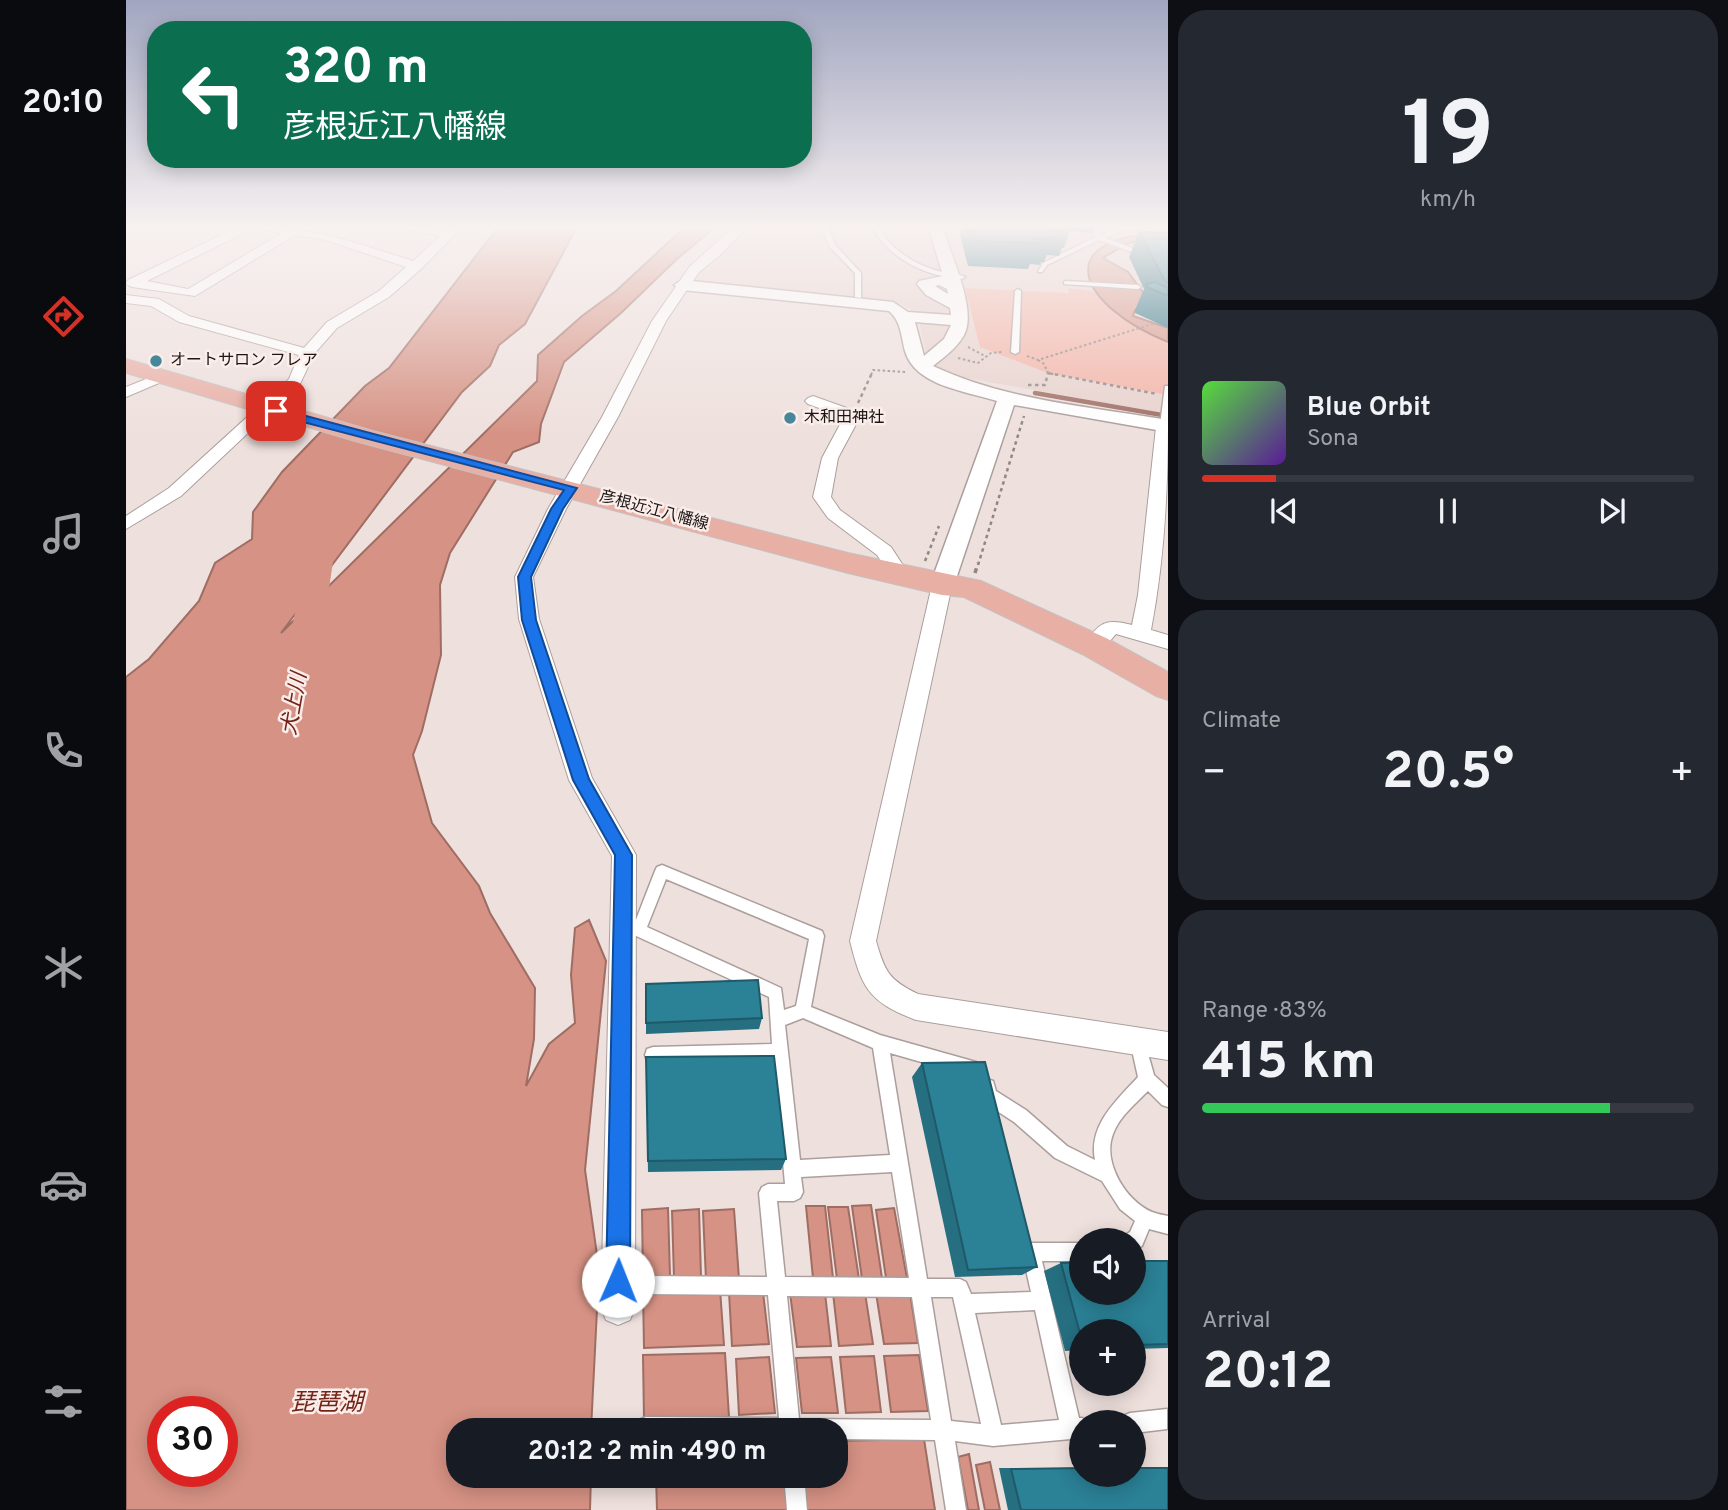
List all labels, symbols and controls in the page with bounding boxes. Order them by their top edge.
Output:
text: 320 m [283,39,429,101]
icon: left [168,49,259,140]
text: 19 [1402,83,1494,198]
text: 20:10 [22,84,104,124]
text: 彦根近江八幡線 [283,109,507,149]
text: km/h [1420,186,1476,215]
icon: directions [39,292,88,341]
place label: オートサロン フレア [170,351,318,371]
marker: オートサロン フレア [148,353,164,369]
pin [246,381,306,441]
icon: arrive [257,392,295,430]
text: Blue Orbit [1307,392,1431,425]
place label: 木和田神社 [804,408,884,428]
marker: 木和田神社 [782,410,798,426]
text: Sona [1307,425,1358,454]
street label: 彦根近江八幡線 [597,487,711,535]
icon: previous [1265,492,1303,530]
icon: pause [1429,492,1467,530]
icon: next [1593,492,1631,530]
icon: music [39,509,88,558]
water label: 犬上川 [276,669,314,737]
text: Climate [1202,707,1281,736]
icon: phone [39,726,88,775]
text: 20.5° [1382,741,1514,807]
text: − [1202,750,1227,799]
text: + [1669,750,1694,799]
icon: climate [39,943,88,992]
text: Range · 83% [1202,997,1327,1026]
text: 415 km [1202,1031,1376,1097]
icon: car [39,1160,88,1209]
map controls [1069,1228,1146,1487]
button: sound [1069,1228,1146,1305]
position arrow [581,1244,655,1318]
text: Arrival [1202,1307,1271,1336]
button: + [1069,1319,1146,1396]
text: 20:12 [1202,1341,1333,1407]
icon: filters [39,1377,88,1426]
water label: 琵琶湖 [291,1389,367,1419]
speed limit sign: 30 [147,1396,238,1487]
button: − [1069,1410,1146,1487]
text: 20:12 · 2 min · 490 m [528,1436,766,1469]

